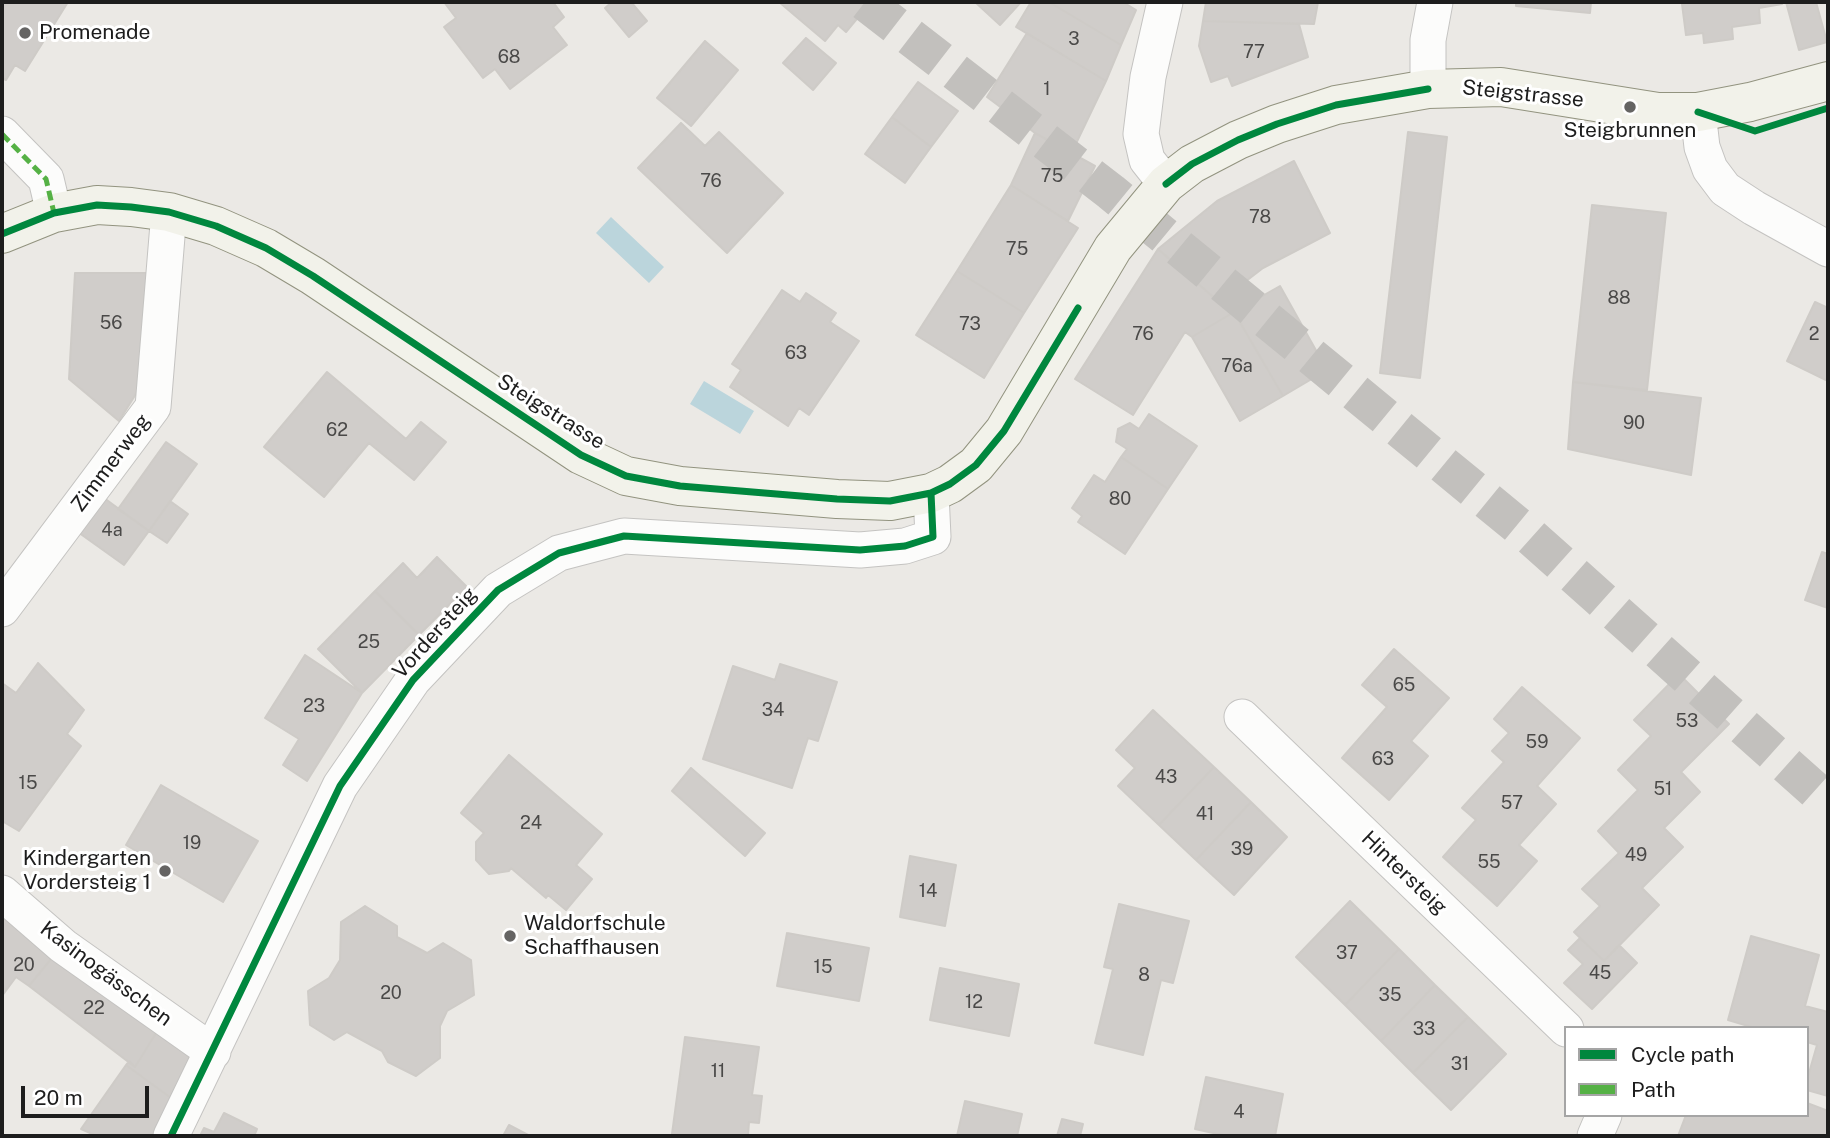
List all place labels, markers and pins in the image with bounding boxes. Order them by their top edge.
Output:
place label: Promenade [39,20,150,46]
marker: Promenade [17,25,33,41]
marker: Steigbrunnen [1622,99,1638,115]
place label: Steigbrunnen [1564,118,1696,144]
place label: Kindergarten Vordersteig 1 [23,846,151,896]
marker: Kindergarten Vordersteig 1 [157,863,173,879]
place label: Waldorfschule Schaffhausen [524,911,666,961]
marker: Waldorfschule Schaffhausen [502,928,518,944]

